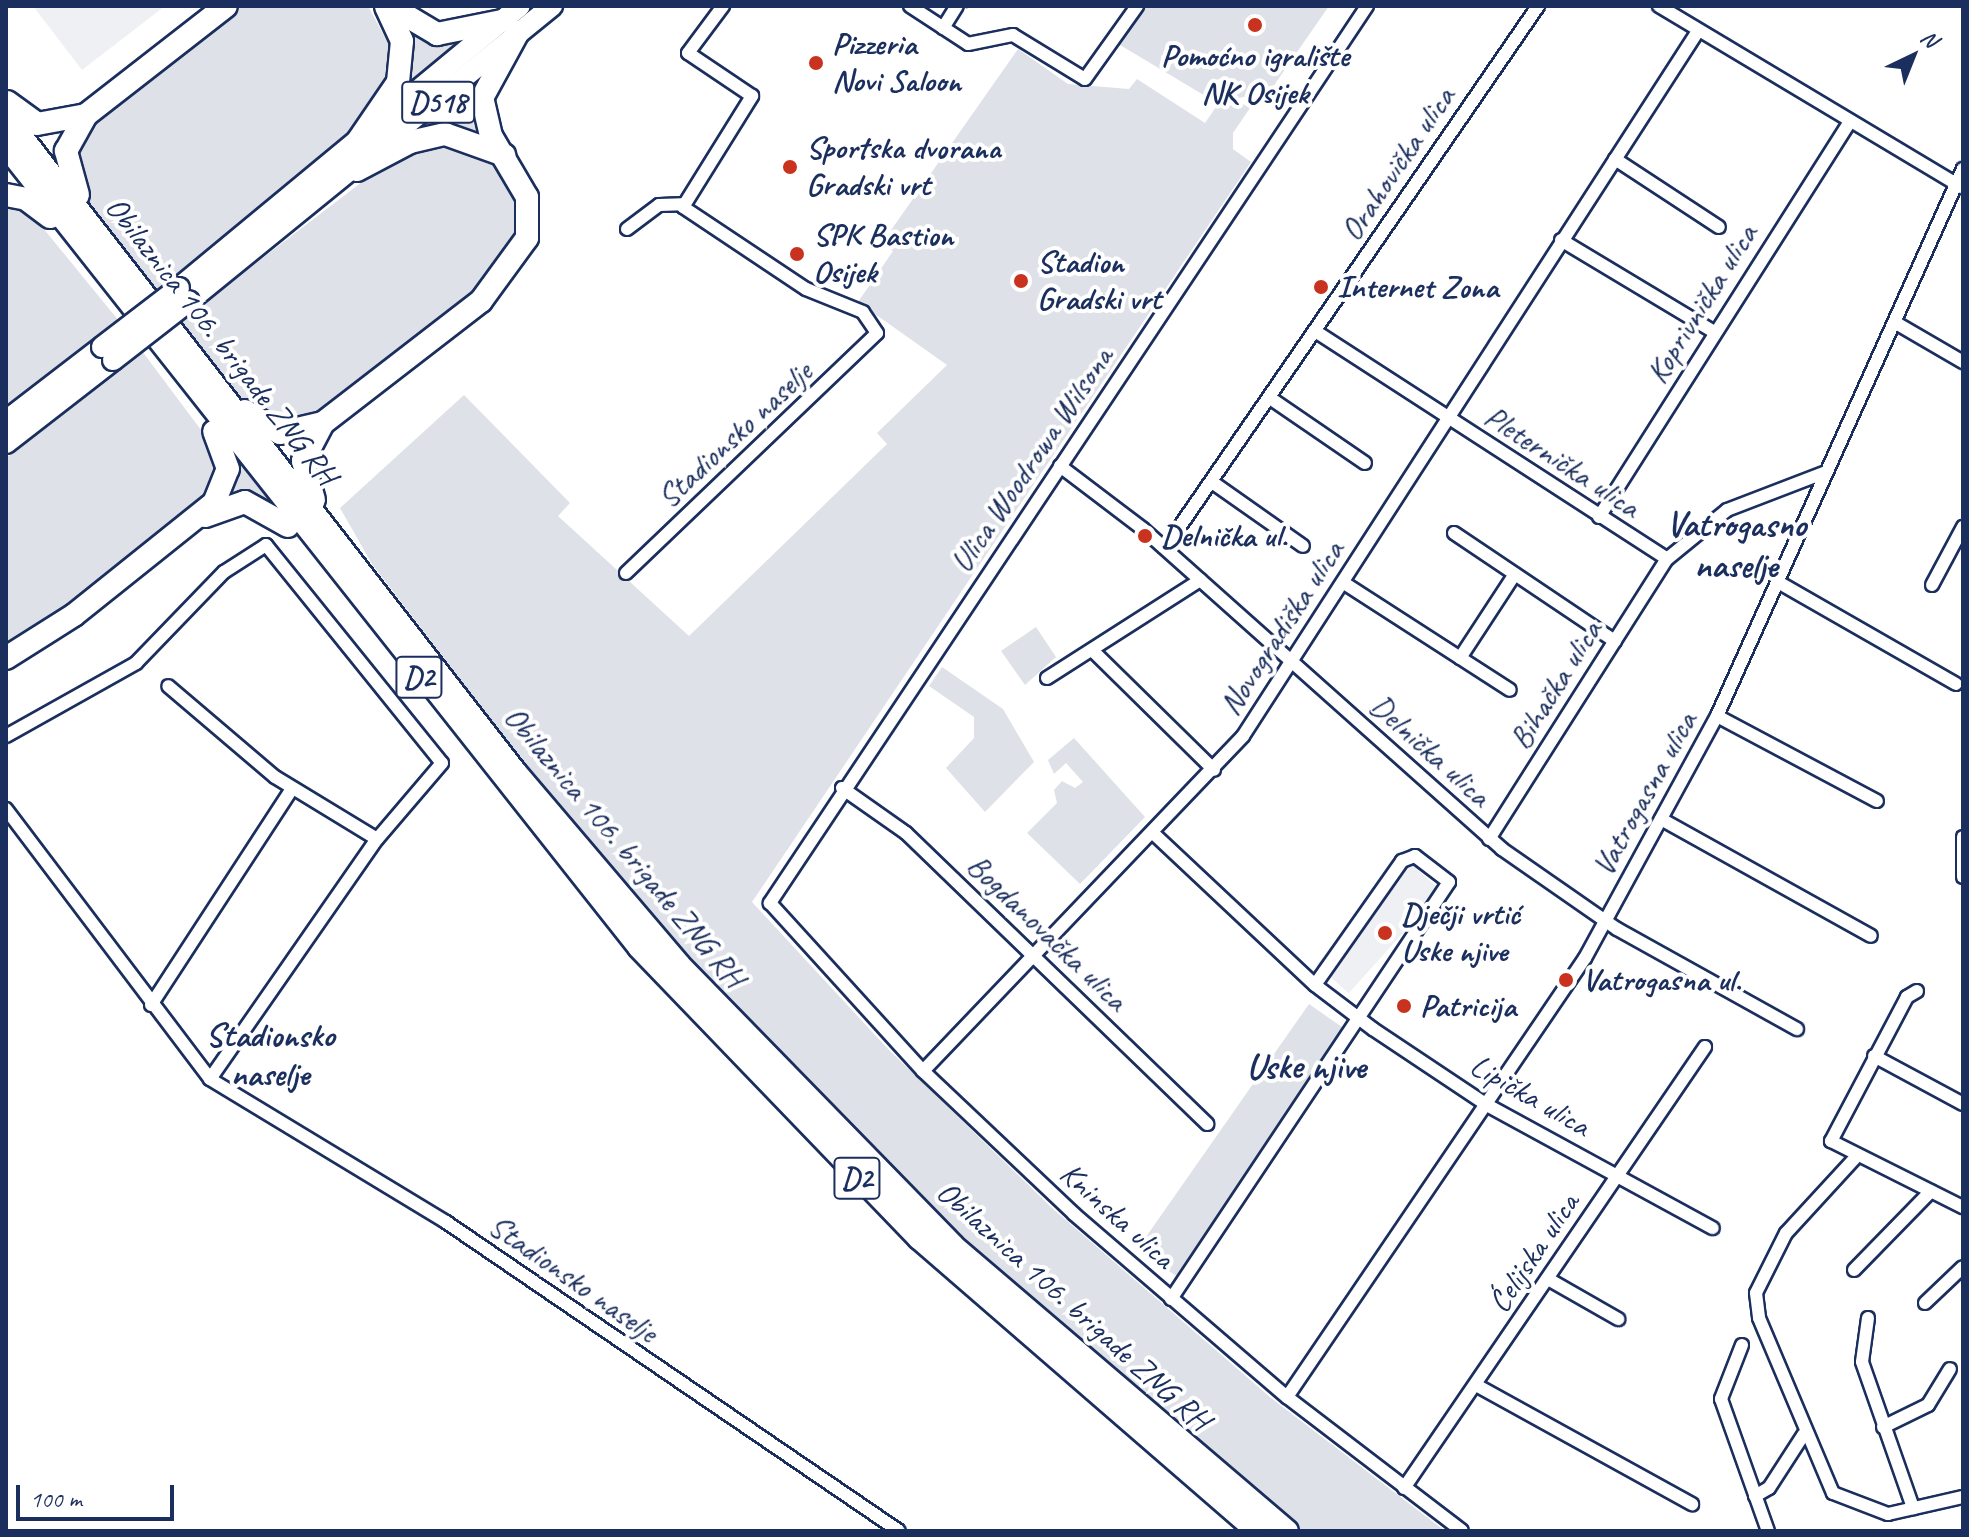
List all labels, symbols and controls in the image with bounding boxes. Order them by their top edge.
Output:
marker: Pomoćno igralište NK Osijek [1246,16,1264,34]
north arrow [1873,16,1953,96]
text: N [1915,24,1944,53]
place label: Pizzeria Novi Saloon [832,26,962,101]
place label: Pomoćno igralište NK Osijek [1161,38,1349,113]
marker: Pizzeria Novi Saloon [807,54,825,72]
road number: D518 [400,76,476,128]
street label: Orahovička ulica [1333,80,1463,248]
place label: Sportska dvorana Gradski vrt [806,130,999,205]
marker: Sportska dvorana Gradski vrt [781,158,799,176]
street label: Obilaznica 106. brigade ZNG RH [97,189,345,493]
place label: SPK Bastion Osijek [813,217,953,292]
street label: Koprivnička ulica [1638,218,1766,390]
place label: Stadion Gradski vrt [1037,244,1161,319]
marker: SPK Bastion Osijek [788,245,806,263]
place label: Internet Zona [1337,268,1496,306]
marker: Stadion Gradski vrt [1012,272,1030,290]
marker: Internet Zona [1312,278,1330,296]
street label: Ulica Woodrowa Wilsona [942,340,1122,580]
street label: Stadionsko naselje [649,353,821,517]
street label: Pleternička ulica [1478,398,1646,526]
district label: Vatrogasno naselje [1666,502,1806,587]
place label: Delnička ul. [1161,517,1287,555]
marker: Delnička ul. [1136,527,1154,545]
street label: Novogradiška ulica [1212,534,1352,722]
street label: Bihačka ulica [1502,614,1610,756]
road number: D2 [395,651,443,703]
street label: Delnička ulica [1362,687,1498,815]
street label: Obilaznica 106. brigade ZNG RH [495,699,753,995]
street label: Vatrogasna ulica [1584,706,1706,882]
street label: Bogdanovačka ulica [959,847,1135,1019]
place label: Dječji vrtić Uske njive [1401,896,1520,971]
marker: Dječji vrtić Uske njive [1376,924,1394,942]
place label: Vatrogasna ul. [1582,961,1741,999]
marker: Vatrogasna ul. [1557,971,1575,989]
place label: Patricija [1420,987,1516,1025]
marker: Patricija [1395,997,1413,1015]
district label: Stadionsko naselje [205,1014,335,1094]
district label: Uske njive [1246,1045,1366,1089]
street label: Lipička ulica [1464,1047,1596,1145]
road number: D2 [833,1152,881,1204]
street label: Kninska ulica [1052,1155,1182,1277]
street label: Obilaznica 106. brigade ZNG RH [928,1173,1218,1439]
street label: Ćelijska ulica [1480,1186,1588,1320]
street label: Stadionsko naselje [481,1206,665,1352]
scale bar [20,1469,178,1519]
text: 100 m [30,1484,82,1514]

